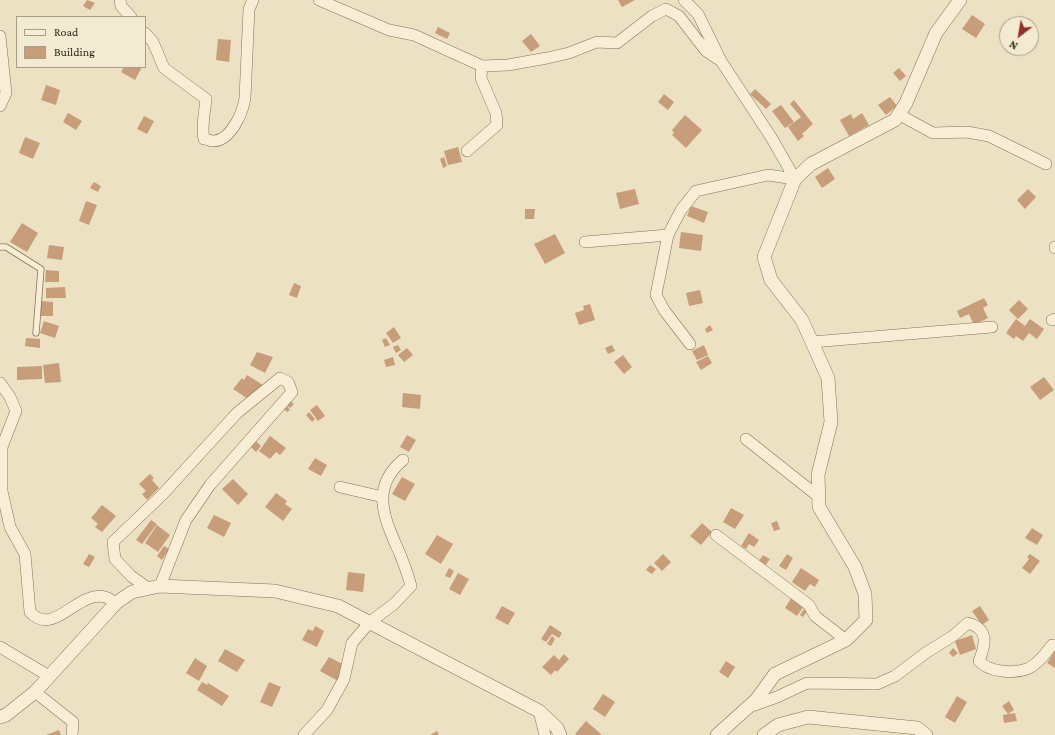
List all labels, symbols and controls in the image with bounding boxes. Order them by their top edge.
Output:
legend [16,16,146,68]
north arrow [999,16,1039,56]
text: Road [54,25,78,39]
text: N [1007,38,1020,53]
text: Building [54,45,95,59]

